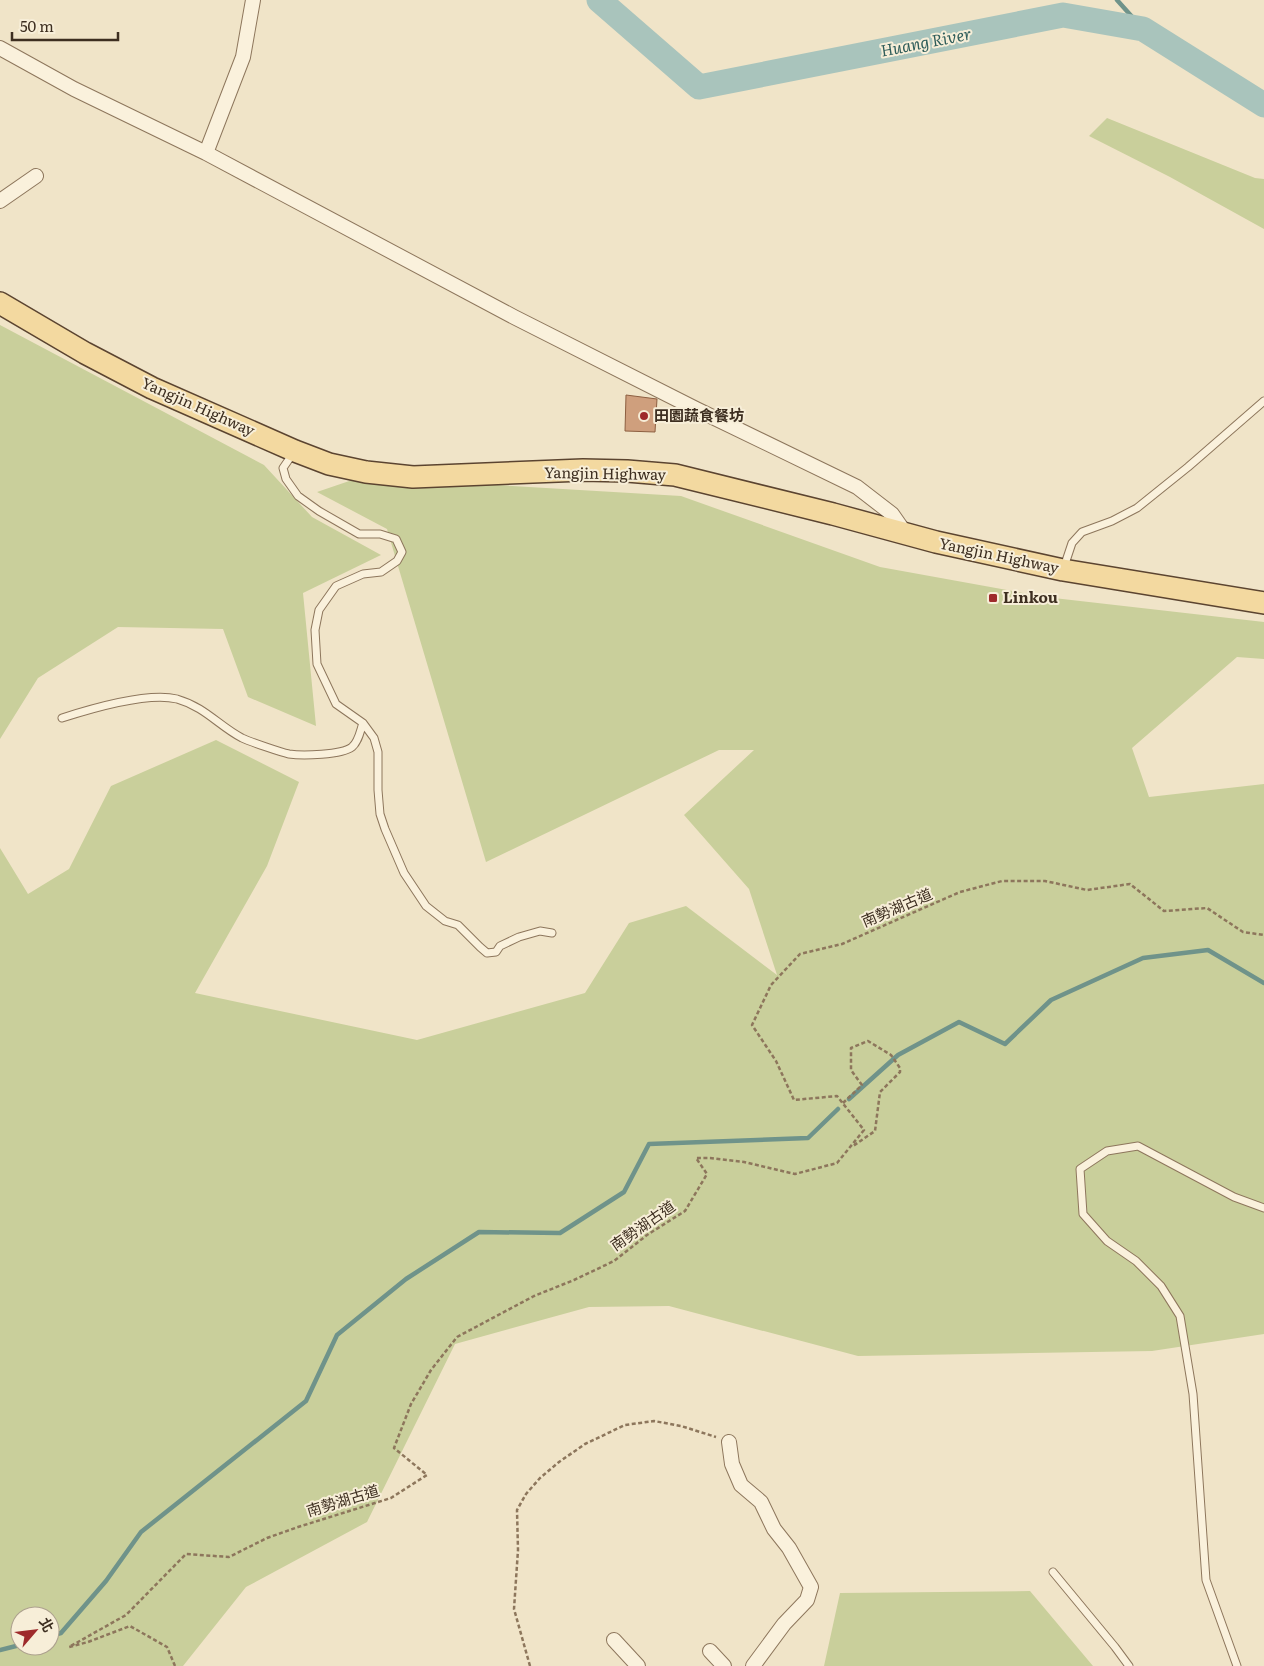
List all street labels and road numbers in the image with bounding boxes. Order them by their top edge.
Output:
street label: Yangjin Highway [138,370,259,441]
street label: Yangjin Highway [544,460,667,485]
street label: Yangjin Highway [937,531,1062,579]
street label: 南勢湖古道 [857,881,935,932]
street label: 南勢湖古道 [605,1194,679,1256]
street label: 南勢湖古道 [303,1478,382,1522]

